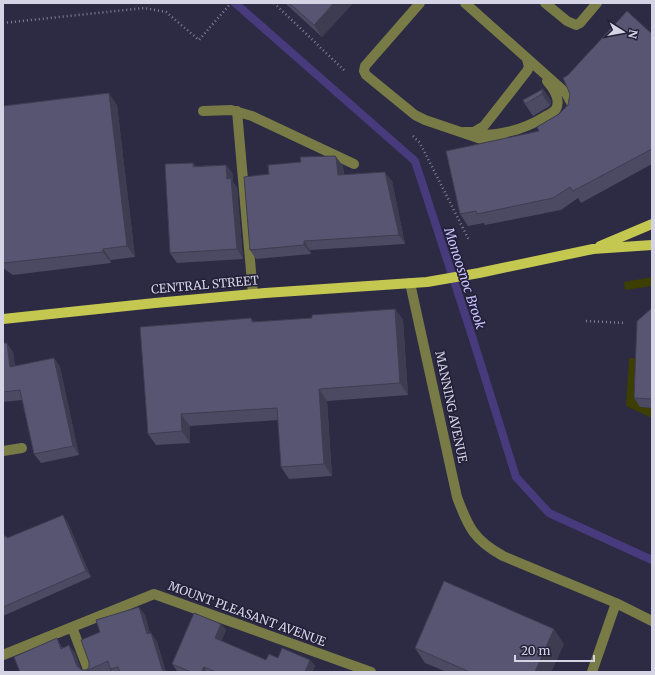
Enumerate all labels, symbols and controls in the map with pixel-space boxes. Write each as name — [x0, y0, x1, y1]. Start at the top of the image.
north arrow — [603, 12, 643, 52]
text: N — [625, 28, 641, 40]
water label: Monoosnoc Brook — [440, 224, 489, 331]
street label: CENTRAL STREET — [150, 272, 260, 297]
street label: MANNING AVENUE — [432, 350, 471, 465]
street label: MOUNT PLEASANT AVENUE — [166, 578, 328, 649]
scale bar — [515, 637, 594, 663]
text: 20 m — [521, 643, 550, 658]

